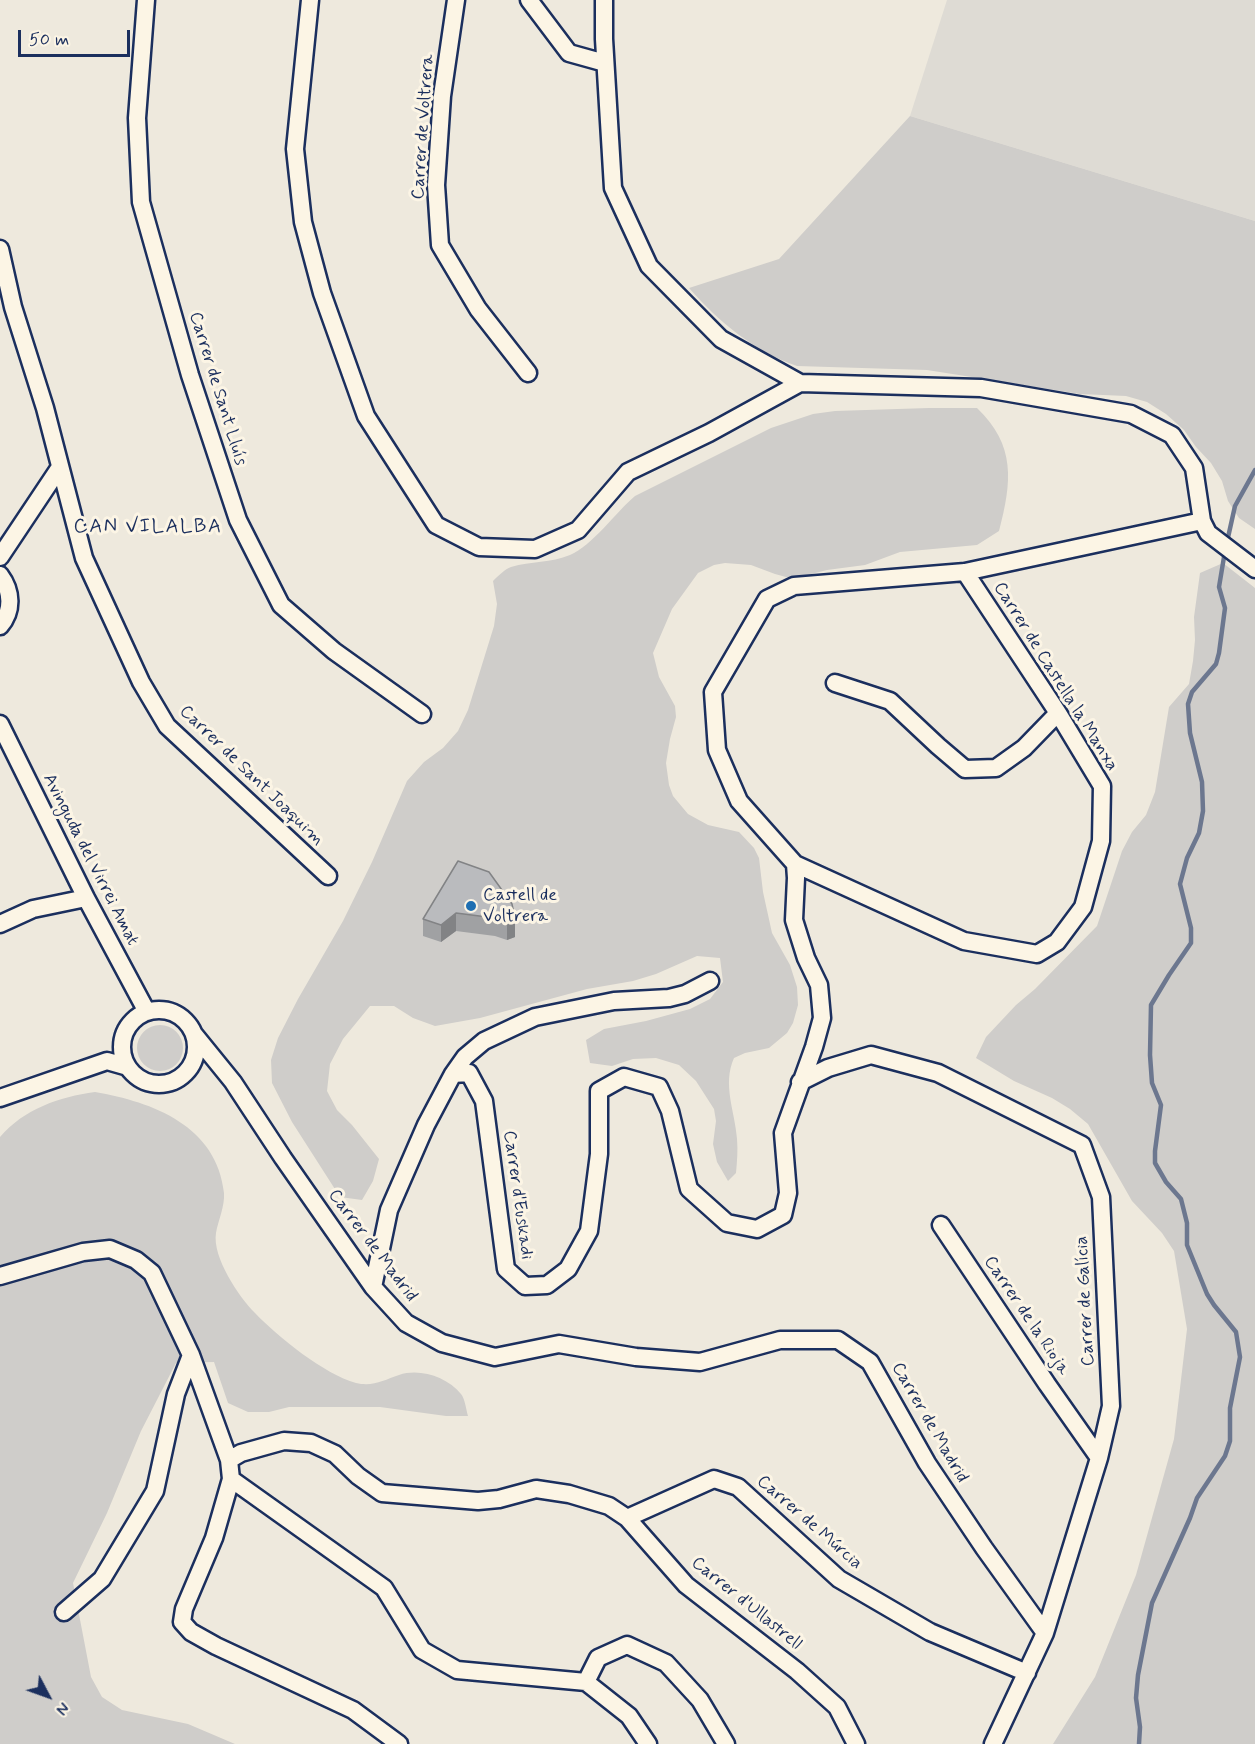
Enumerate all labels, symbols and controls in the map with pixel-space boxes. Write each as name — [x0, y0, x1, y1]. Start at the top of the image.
scale bar — [21, 18, 134, 56]
text: 50 m — [29, 28, 69, 52]
street label: Carrer de Voltrera — [408, 54, 440, 200]
street label: Carrer de Sant Lluís — [183, 310, 251, 468]
district label: CAN VILALBA — [75, 516, 221, 540]
street label: Carrer de Castella la Manxa — [988, 579, 1122, 775]
street label: Carrer de Sant Joaquim — [174, 701, 328, 851]
street label: Avinguda del Virrei Amat — [37, 770, 143, 950]
place label: Castell de Voltrera — [483, 885, 557, 928]
marker: Castell de Voltrera — [464, 899, 478, 913]
street label: Carrer d'Euskadi — [497, 1129, 537, 1261]
street label: Carrer de Madrid — [323, 1185, 421, 1307]
street label: Carrer de Galícia — [1072, 1235, 1100, 1367]
street label: Carrer de la Rioja — [978, 1252, 1074, 1380]
street label: Carrer de Madrid — [886, 1359, 972, 1487]
street label: Carrer de Múrcia — [752, 1471, 866, 1575]
street label: Carrer d'Ullastrell — [686, 1553, 806, 1655]
north arrow — [18, 1666, 78, 1726]
text: N — [51, 1697, 73, 1719]

